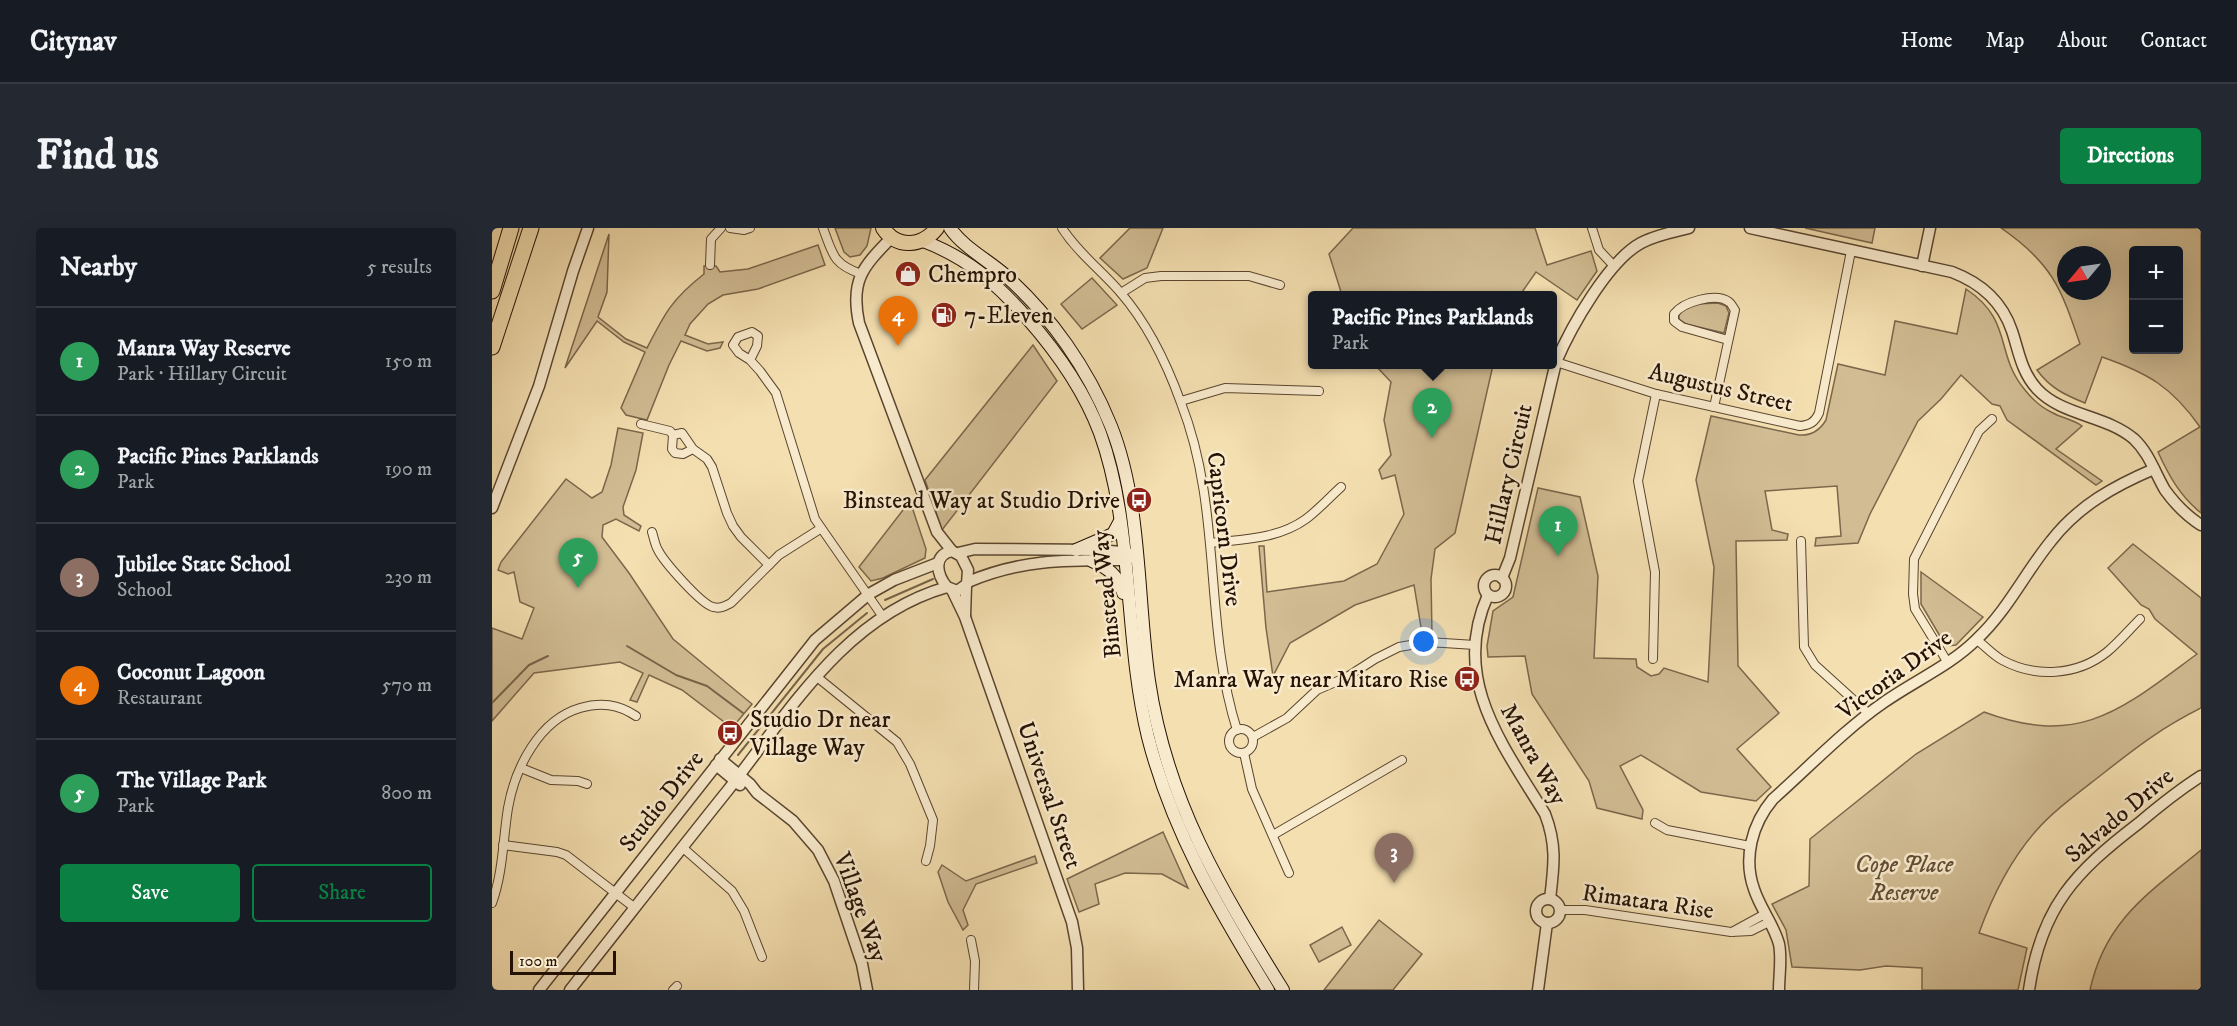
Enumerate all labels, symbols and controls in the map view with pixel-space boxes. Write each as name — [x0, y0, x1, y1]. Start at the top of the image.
text: Citynav — [30, 24, 117, 59]
text: Home — [1901, 28, 1953, 54]
text: Map — [1986, 28, 2024, 54]
text: About — [2057, 28, 2108, 54]
text: Contact — [2141, 28, 2207, 54]
button: Directions — [2060, 128, 2201, 184]
text: Find us — [36, 130, 159, 182]
north arrow — [2057, 246, 2111, 300]
map controls — [2129, 246, 2183, 354]
button: + — [2129, 246, 2183, 300]
text: Nearby — [60, 251, 137, 284]
text: 5 results — [367, 255, 432, 280]
shop icon: Chempro — [893, 259, 923, 289]
place label: Chempro — [928, 260, 1017, 290]
popup — [1308, 291, 1557, 369]
pin: 4 — [878, 296, 918, 346]
fuel station icon: 7-Eleven — [929, 300, 959, 330]
button: − — [2129, 300, 2183, 354]
place label: 7-Eleven — [964, 301, 1054, 331]
text: Pacific Pines Parklands — [1332, 304, 1533, 331]
text: Park — [1332, 331, 1369, 356]
text: Manra Way Reserve — [117, 335, 291, 362]
text: 1 — [76, 349, 83, 374]
text: 150 m — [385, 349, 432, 374]
street label: Augustus Street — [1646, 357, 1796, 419]
text: Park · Hillary Circuit — [117, 362, 287, 387]
pin: 2 — [1412, 388, 1452, 438]
street label: Hillary Circuit — [1478, 401, 1540, 547]
text: Pacific Pines Parklands — [117, 443, 319, 470]
street label: Capricorn Drive — [1200, 450, 1248, 608]
text: 2 — [75, 457, 84, 482]
text: 190 m — [385, 457, 432, 482]
text: Park — [117, 470, 154, 495]
bus stop icon: Binstead Way at Studio Drive — [1124, 485, 1154, 515]
place label: Binstead Way at Studio Drive — [843, 486, 1120, 516]
pin: 1 — [1538, 506, 1578, 556]
street label: Binstead Way — [1085, 528, 1129, 659]
pin: 5 — [558, 538, 598, 588]
text: Jubilee State School — [117, 551, 291, 578]
text: 3 — [76, 565, 83, 590]
text: 230 m — [385, 565, 432, 590]
text: School — [117, 578, 172, 603]
street label: Victoria Drive — [1830, 623, 1958, 727]
your location — [1409, 627, 1438, 656]
text: Coconut Lagoon — [117, 659, 265, 686]
bus stop icon: Manra Way near Mitaro Rise — [1452, 664, 1482, 694]
place label: Manra Way near Mitaro Rise — [1173, 665, 1448, 695]
text: 4 — [74, 673, 85, 698]
text: 570 m — [381, 673, 432, 698]
text: Restaurant — [117, 686, 202, 711]
street label: Manra Way — [1493, 699, 1573, 811]
place label: Studio Dr near Village Way — [749, 705, 890, 763]
bus stop icon: Studio Dr near Village Way — [715, 718, 745, 748]
street label: Universal Street — [1010, 718, 1088, 873]
street label: Studio Drive — [613, 745, 711, 858]
street label: Salvado Drive — [2059, 762, 2180, 870]
text: The Village Park — [117, 767, 267, 794]
text: 5 — [75, 781, 84, 806]
text: 800 m — [381, 781, 432, 806]
text: Park — [117, 794, 154, 819]
pin: 3 — [1374, 834, 1414, 883]
street label: Village Way — [826, 847, 894, 967]
park label: Cope Place Reserve — [1855, 850, 1954, 908]
button: Save — [60, 864, 240, 922]
button: Share — [252, 864, 432, 922]
street label: Rimatara Rise — [1580, 878, 1716, 926]
scale bar — [510, 948, 616, 976]
text: 100 m — [519, 951, 558, 971]

